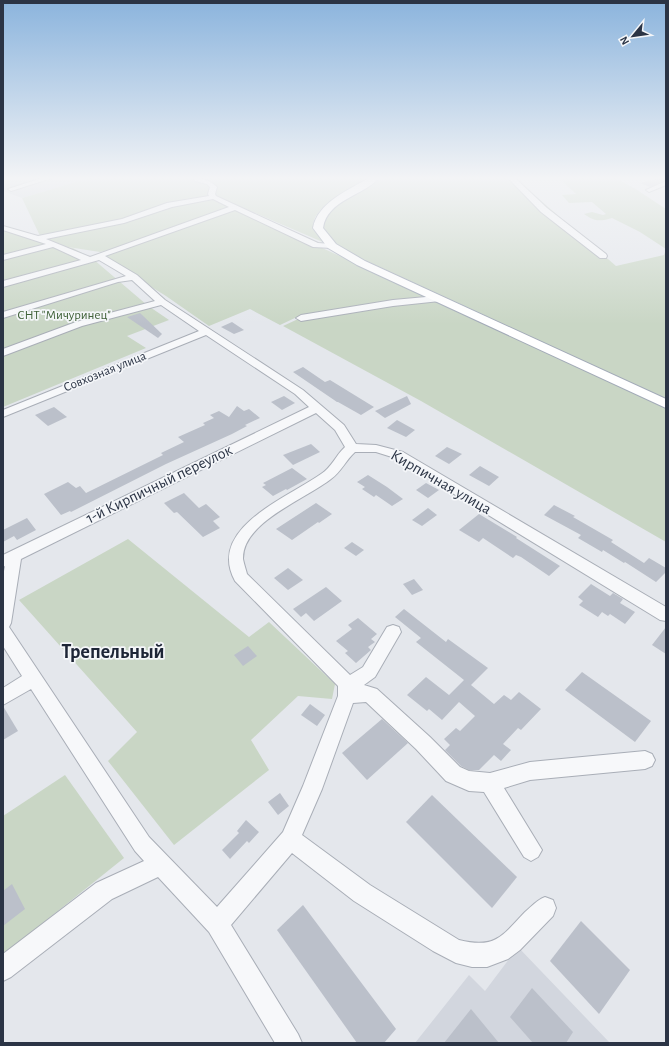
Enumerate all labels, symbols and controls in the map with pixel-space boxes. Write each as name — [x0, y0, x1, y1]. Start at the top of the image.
north arrow — [613, 16, 653, 56]
text: N — [618, 35, 631, 47]
park label: СНТ "Мичуринец" — [17, 309, 111, 322]
street label: Совхозная улица — [62, 349, 148, 395]
street label: 1-й Кирпичный переулок — [83, 441, 236, 527]
street label: Кирпичная улица — [387, 447, 494, 518]
district label: Трепельный — [61, 642, 165, 662]

